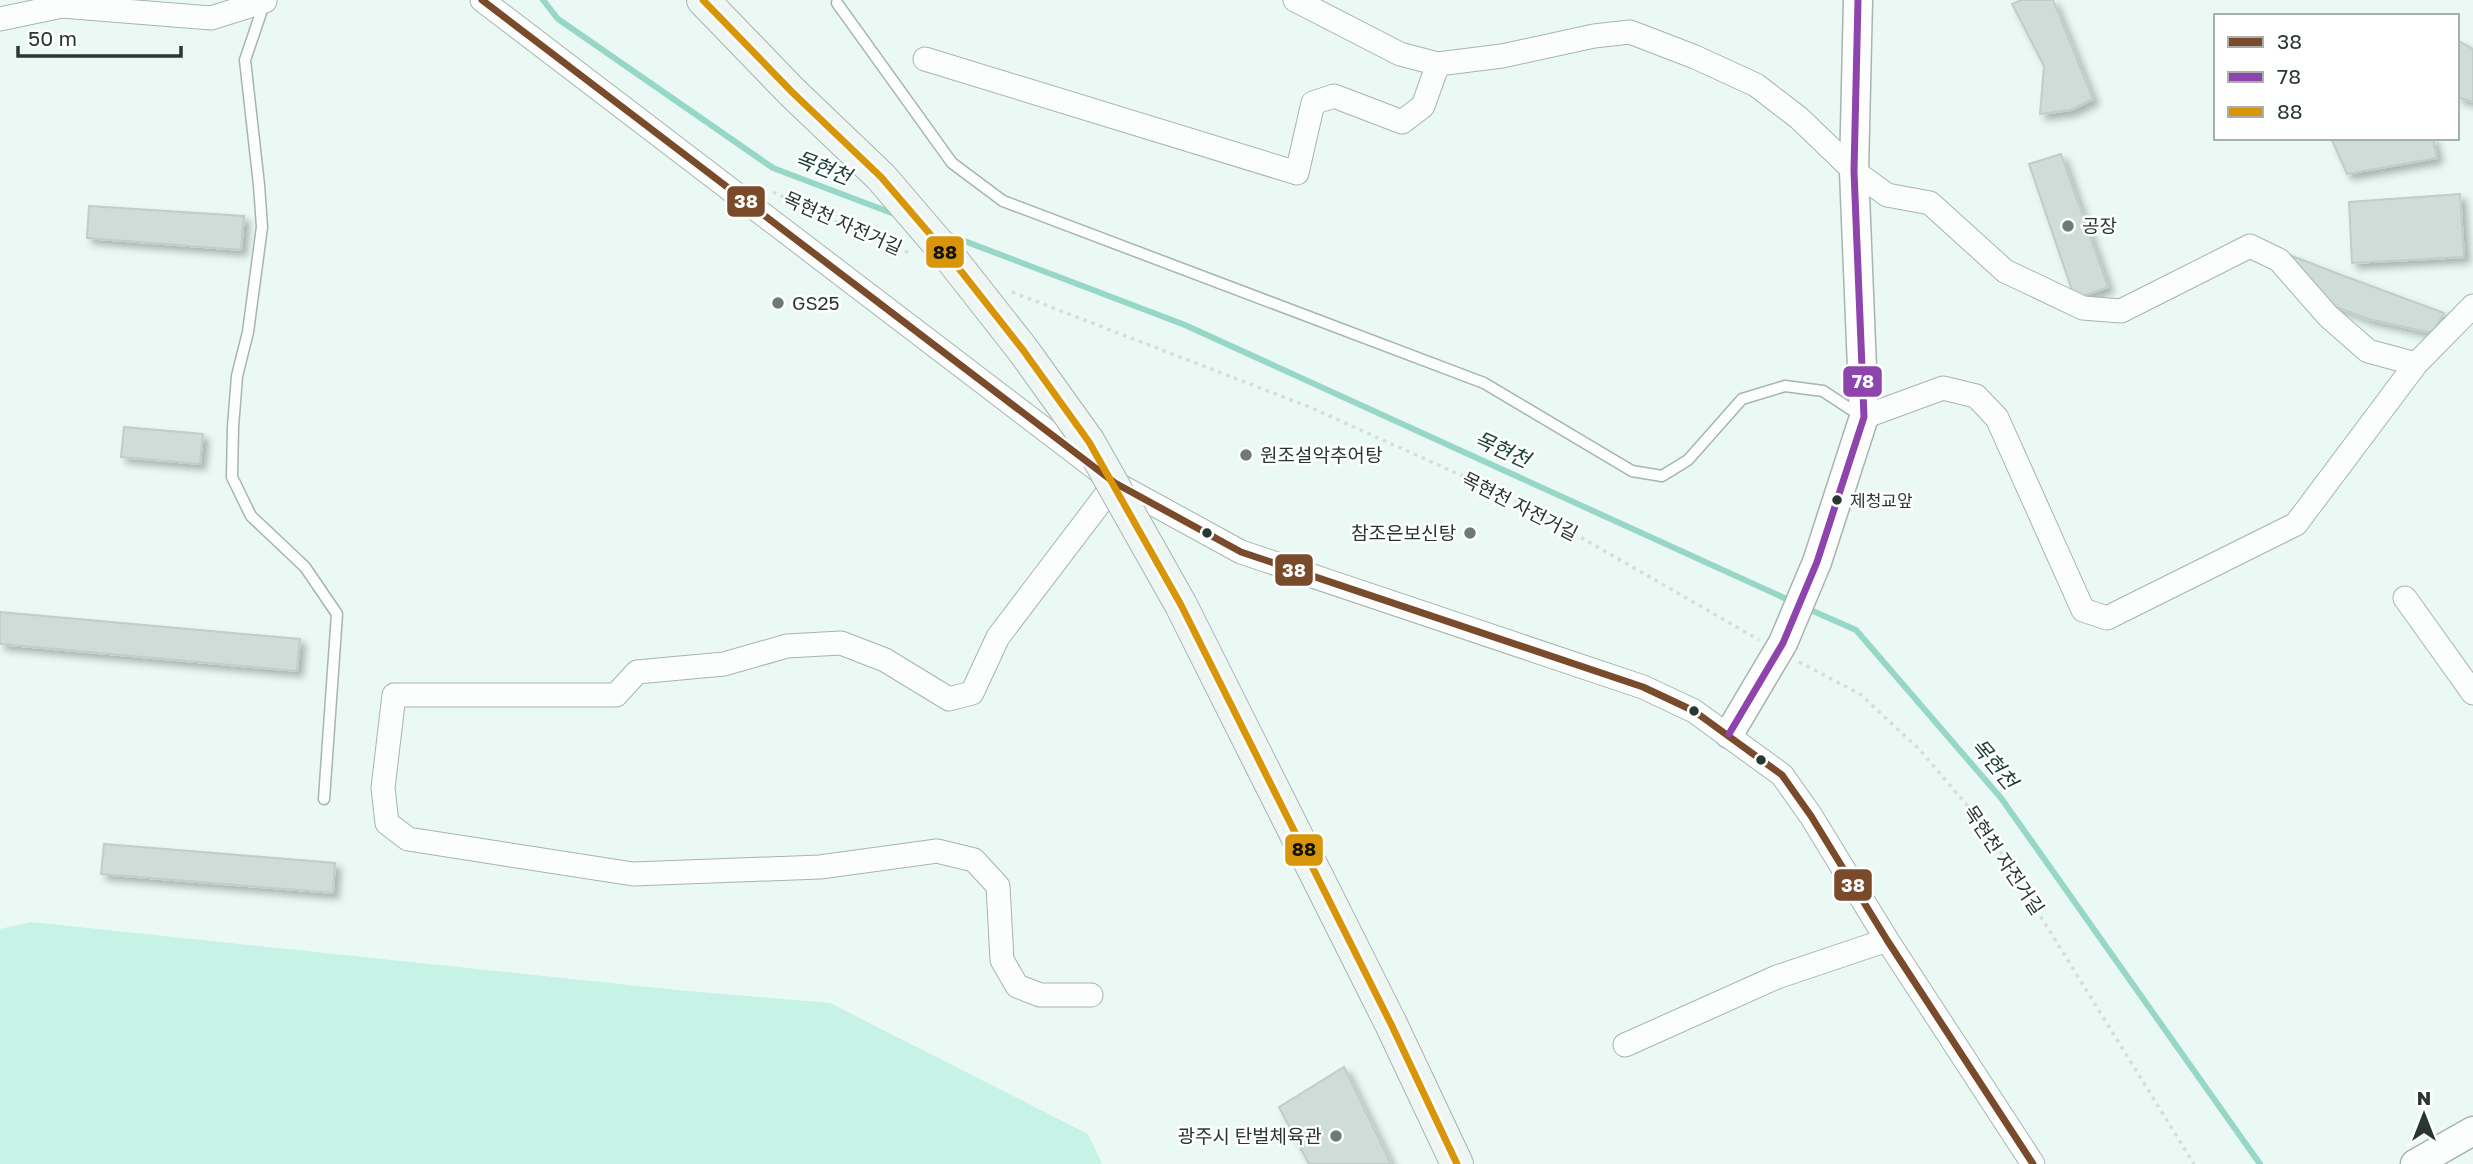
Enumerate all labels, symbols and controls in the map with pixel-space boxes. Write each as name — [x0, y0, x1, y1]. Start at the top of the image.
scale bar — [18, 14, 180, 58]
legend — [2214, 14, 2459, 140]
text: 50 m — [28, 25, 77, 51]
text: 38 — [2277, 28, 2302, 54]
text: 78 — [2277, 63, 2301, 89]
text: 88 — [2277, 98, 2303, 124]
water label: 목현천 — [792, 145, 858, 191]
line badge: 38 — [726, 185, 766, 218]
street label: 목현천 자전거길 — [780, 186, 906, 259]
text: 38 — [734, 189, 758, 212]
place label: 공장 — [2082, 214, 2117, 237]
marker: 공장 — [2060, 218, 2076, 234]
line badge: 88 — [925, 235, 965, 269]
text: 88 — [933, 240, 957, 263]
place label: GS25 — [792, 291, 840, 314]
marker: GS25 — [770, 295, 786, 311]
line badge: 78 — [1842, 365, 1883, 398]
text: 78 — [1852, 369, 1874, 392]
water label: 목현천 — [1471, 425, 1537, 474]
place label: 원조설악추어탕 — [1260, 443, 1383, 466]
marker: 원조설악추어탕 — [1238, 447, 1254, 463]
street label: 목현천 자전거길 — [1458, 466, 1582, 545]
place label: 제청교앞 — [1850, 490, 1913, 511]
marker: 제청교앞 — [1830, 493, 1844, 507]
place label: 참조은보신탕 — [1351, 521, 1457, 544]
marker: 참조은보신탕 — [1462, 525, 1478, 541]
unlabelled marker — [1200, 526, 1214, 540]
line badge: 38 — [1274, 553, 1314, 587]
text: 38 — [1282, 558, 1306, 581]
unlabelled marker — [1687, 704, 1701, 718]
water label: 목현천 — [1966, 733, 2025, 796]
unlabelled marker — [1754, 753, 1768, 767]
street label: 목현천 자전거길 — [1959, 801, 2049, 919]
line badge: 88 — [1284, 833, 1324, 867]
text: 88 — [1292, 837, 1316, 860]
line badge: 38 — [1833, 868, 1873, 902]
text: 38 — [1841, 873, 1865, 896]
north arrow — [2389, 1080, 2459, 1150]
text: N — [2417, 1086, 2431, 1109]
place label: 광주시 탄벌체육관 — [1177, 1124, 1322, 1147]
marker: 광주시 탄벌체육관 — [1328, 1128, 1344, 1144]

